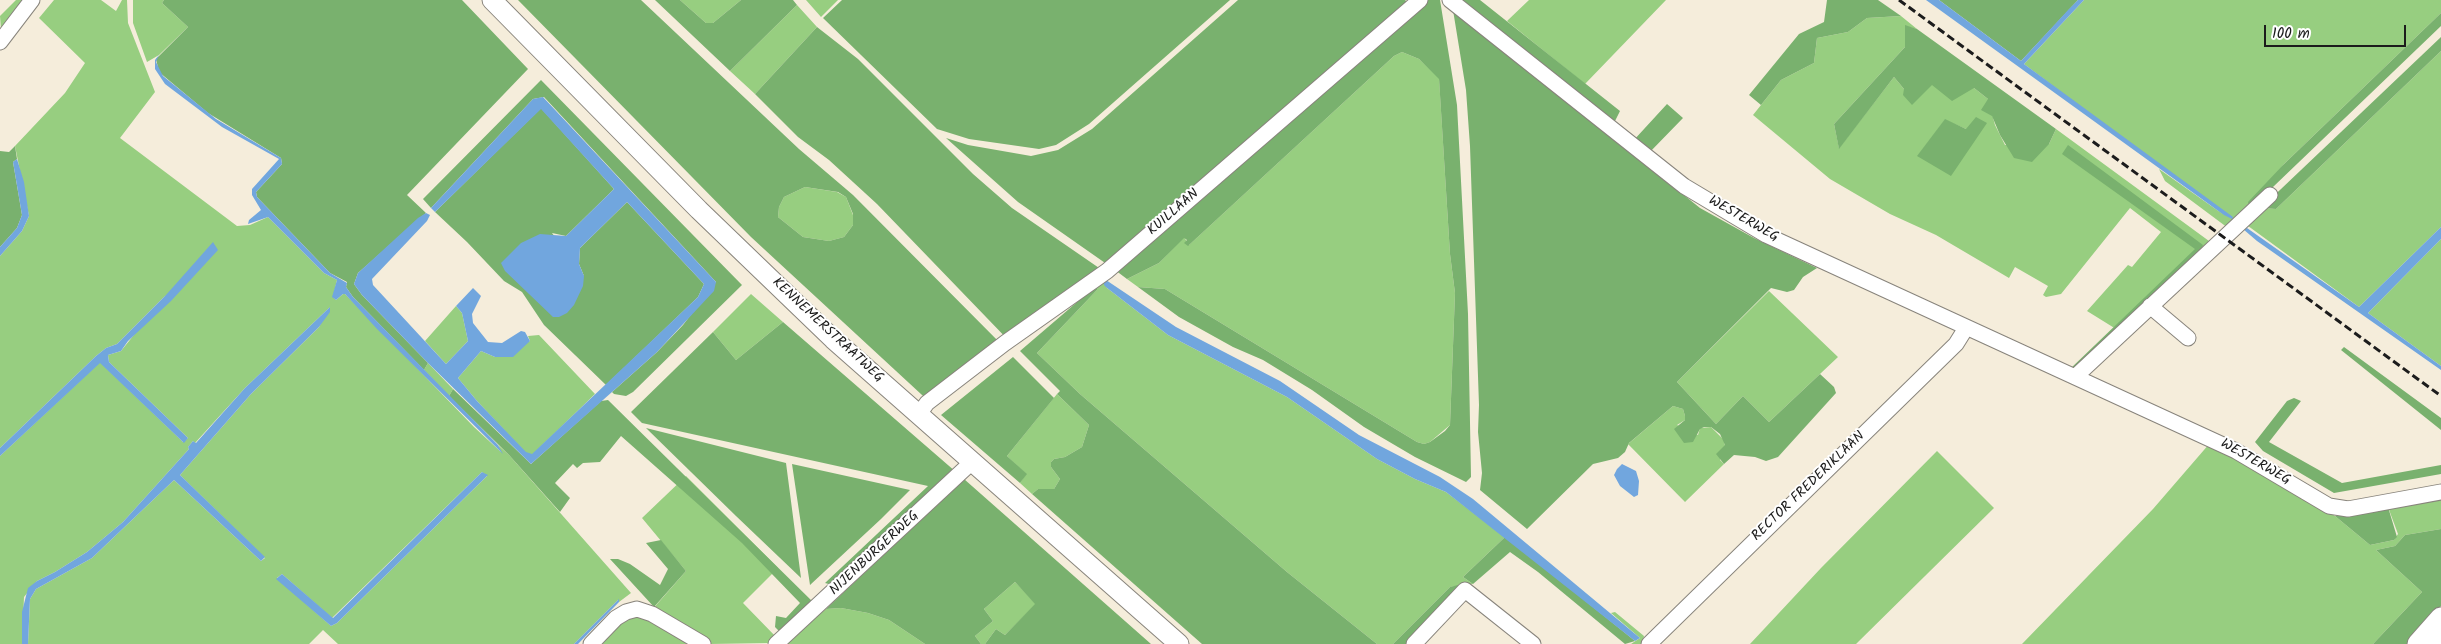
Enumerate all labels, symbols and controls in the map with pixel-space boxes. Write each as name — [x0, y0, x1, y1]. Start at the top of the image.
scale bar — [2266, 15, 2408, 47]
text: 100 m — [2272, 22, 2310, 46]
street label: KUILLAAN — [1145, 186, 1203, 240]
street label: WESTERWEG — [1705, 193, 1781, 247]
street label: KENNEMERSTRAATWEG — [768, 275, 886, 387]
street label: RECTOR FREDERIKLAAN — [1749, 429, 1869, 545]
street label: WESTERWEG — [2217, 436, 2293, 490]
street label: NIJENBURGERWEG — [827, 508, 923, 600]

